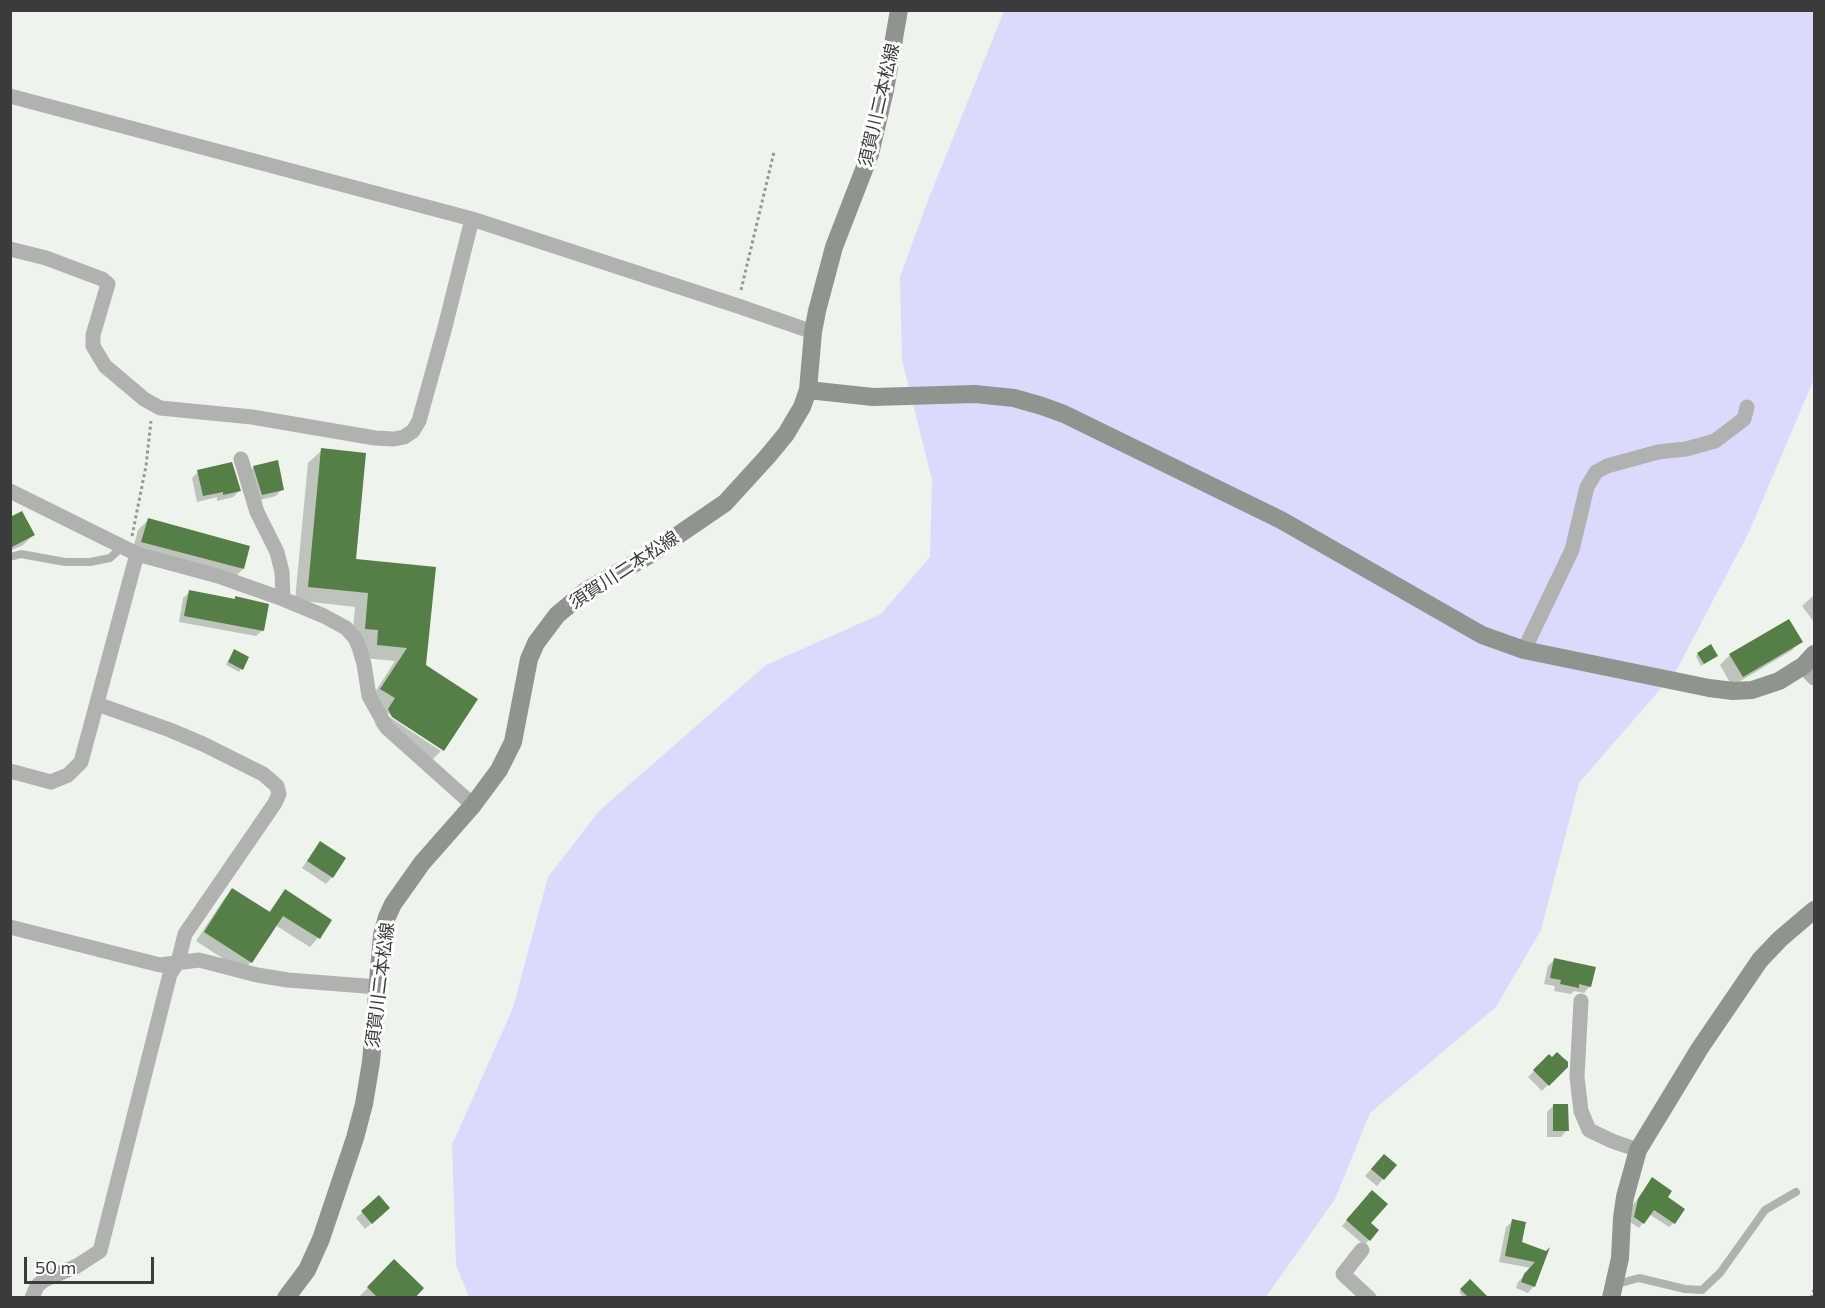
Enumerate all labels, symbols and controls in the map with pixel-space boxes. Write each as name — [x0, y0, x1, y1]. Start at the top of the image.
street label: 須賀川二本松線 — [854, 41, 904, 169]
street label: 須賀川二本松線 — [565, 527, 683, 613]
street label: 須賀川二本松線 — [362, 921, 398, 1049]
scale bar — [27, 1245, 158, 1283]
text: 50 m — [35, 1256, 76, 1278]

